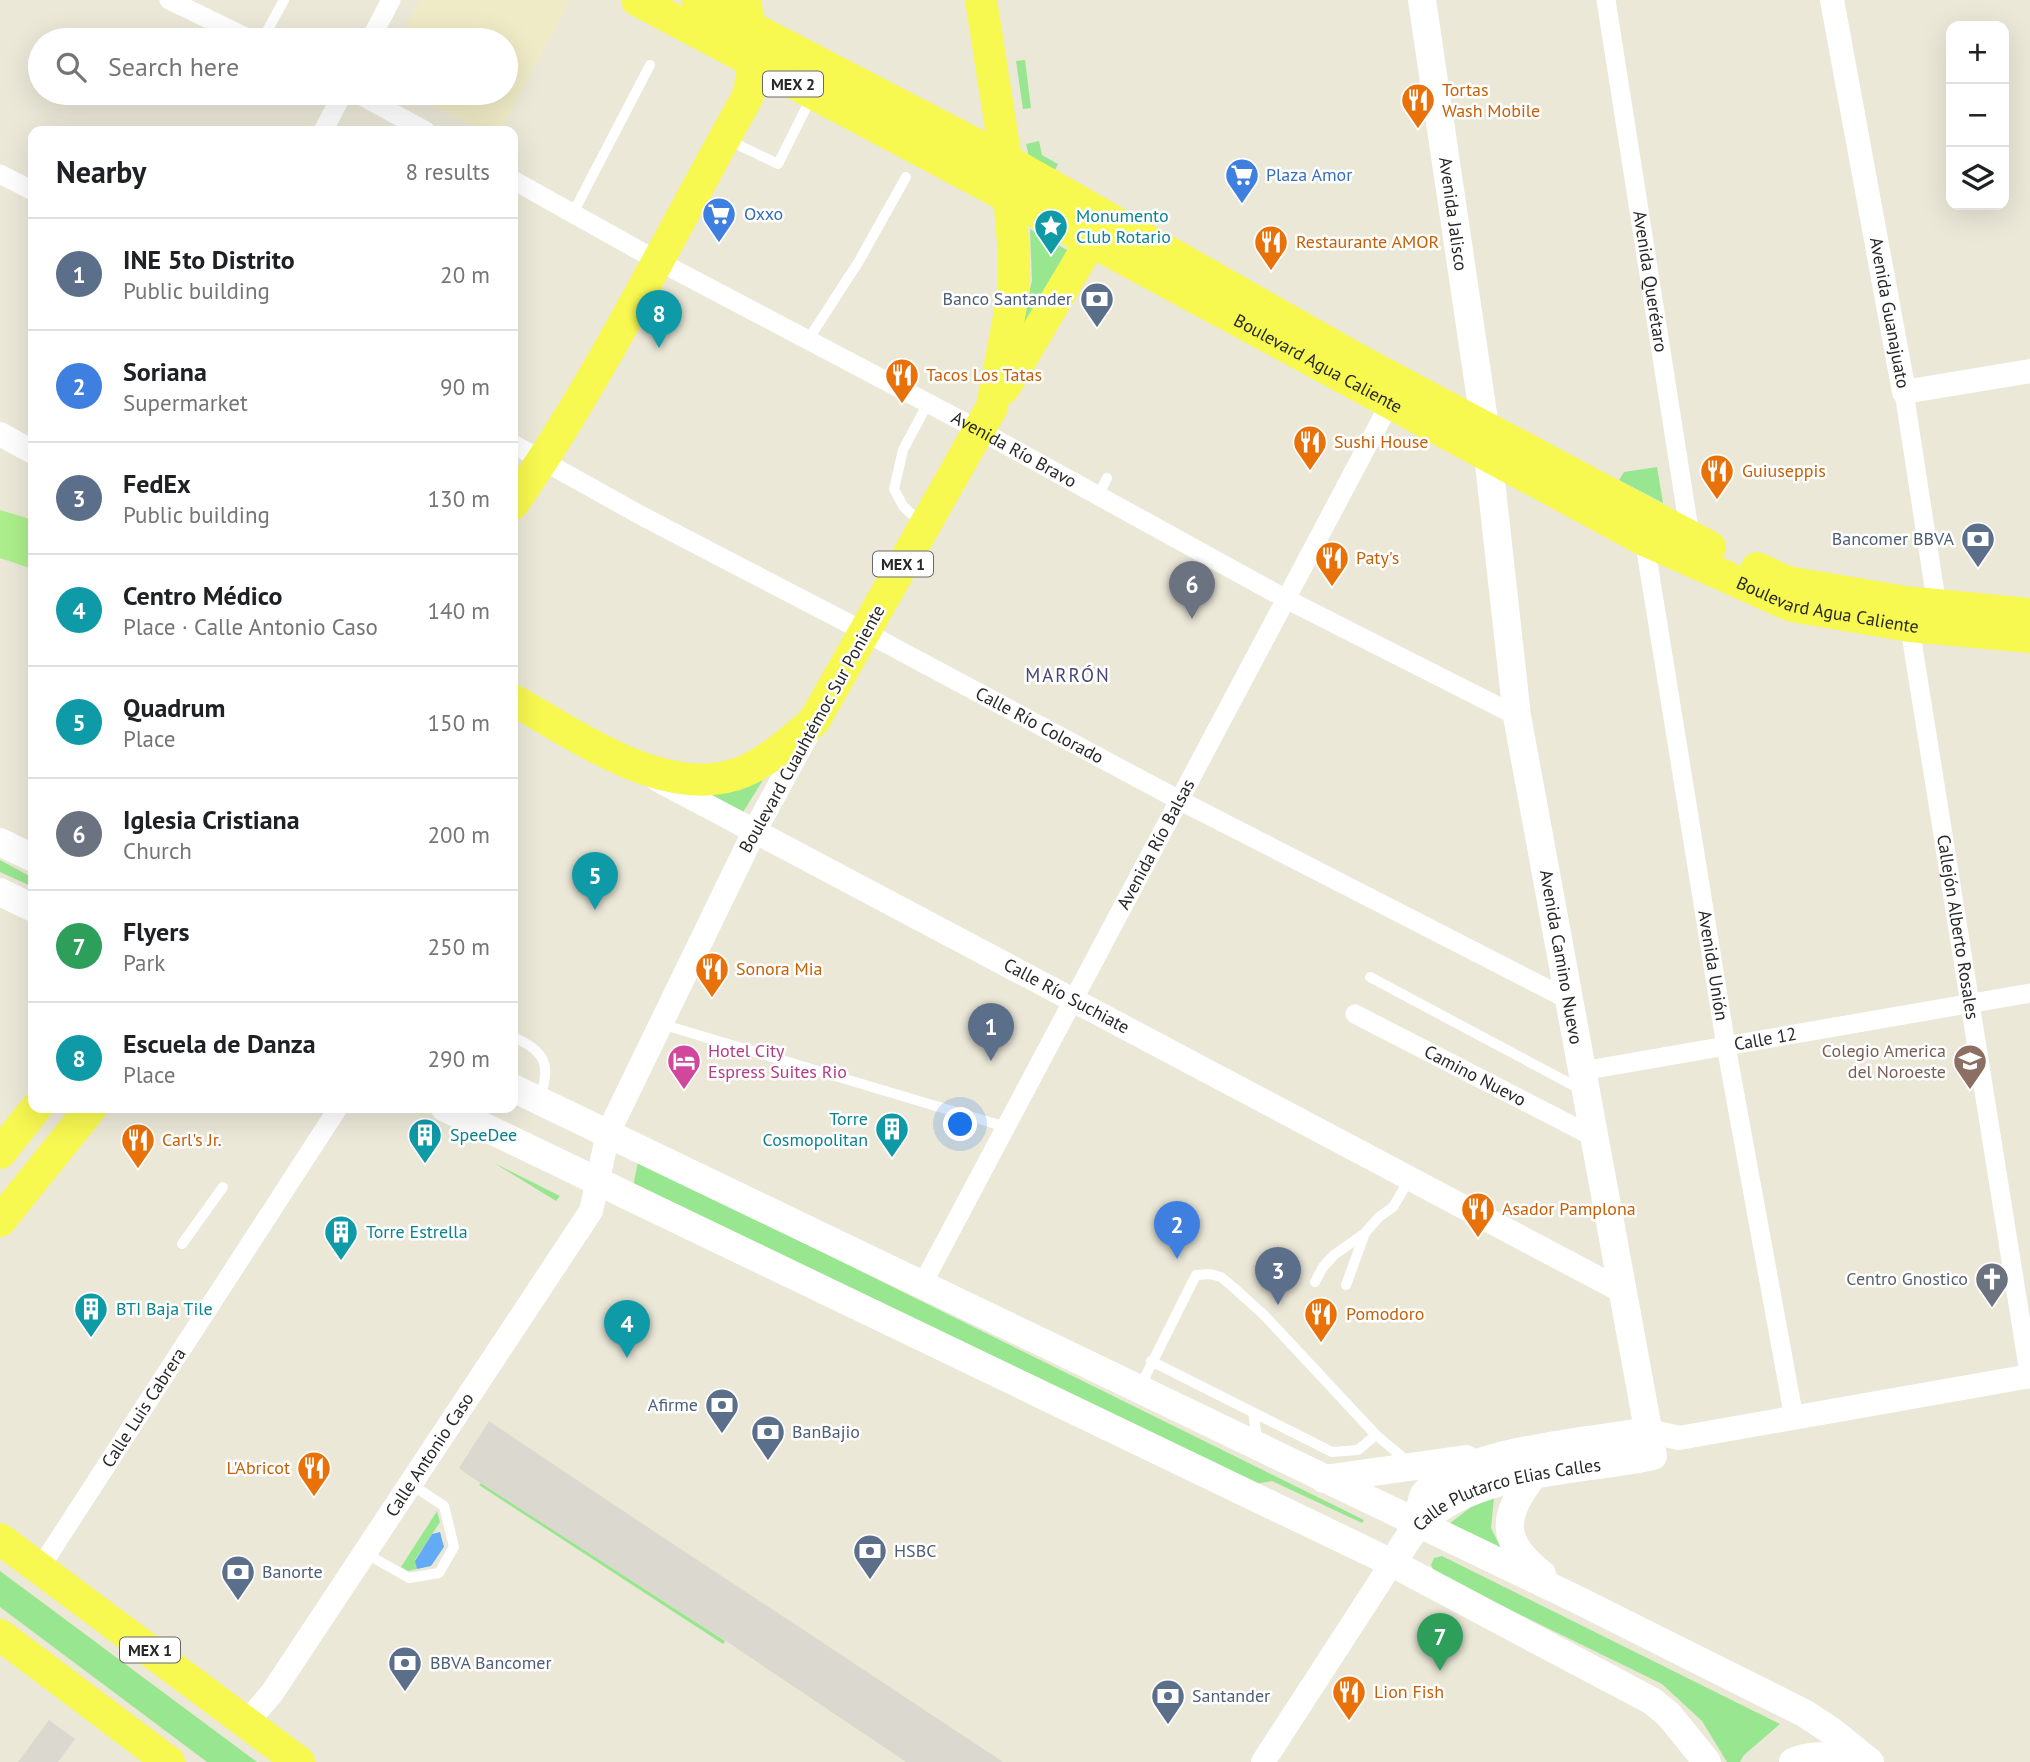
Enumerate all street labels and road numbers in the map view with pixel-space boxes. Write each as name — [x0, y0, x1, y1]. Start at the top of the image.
road number: MEX 2 — [763, 72, 823, 96]
street label: Avenida Jalisco — [1434, 155, 1473, 272]
street label: Avenida Querétaro — [1628, 209, 1673, 354]
street label: Avenida Guanajuato — [1865, 235, 1915, 390]
street label: Boulevard Agua Caliente — [1230, 308, 1406, 418]
street label: Avenida Río Bravo — [948, 406, 1081, 493]
road number: MEX 1 — [873, 552, 933, 576]
street label: Boulevard Agua Caliente — [1733, 571, 1920, 638]
street label: Boulevard Cuauhtémoc Sur Poniente — [734, 601, 889, 857]
street label: Calle Río Colorado — [972, 681, 1108, 769]
street label: Avenida Río Balsas — [1111, 775, 1199, 913]
street label: Callejón Alberto Rosales — [1932, 833, 1984, 1021]
street label: Avenida Camino Nuevo — [1535, 868, 1588, 1046]
street label: Avenida Unión — [1693, 908, 1734, 1022]
street label: Calle Río Suchiate — [1000, 953, 1134, 1039]
street label: Calle 12 — [1732, 1022, 1798, 1055]
street label: Camino Nuevo — [1420, 1040, 1530, 1111]
street label: Calle Luis Cabrera — [96, 1343, 191, 1472]
street label: Calle Antonio Caso — [380, 1388, 479, 1521]
street label: Calle Plutarco Elias Calles — [1408, 1453, 1602, 1536]
road number: MEX 1 — [120, 1638, 180, 1662]

